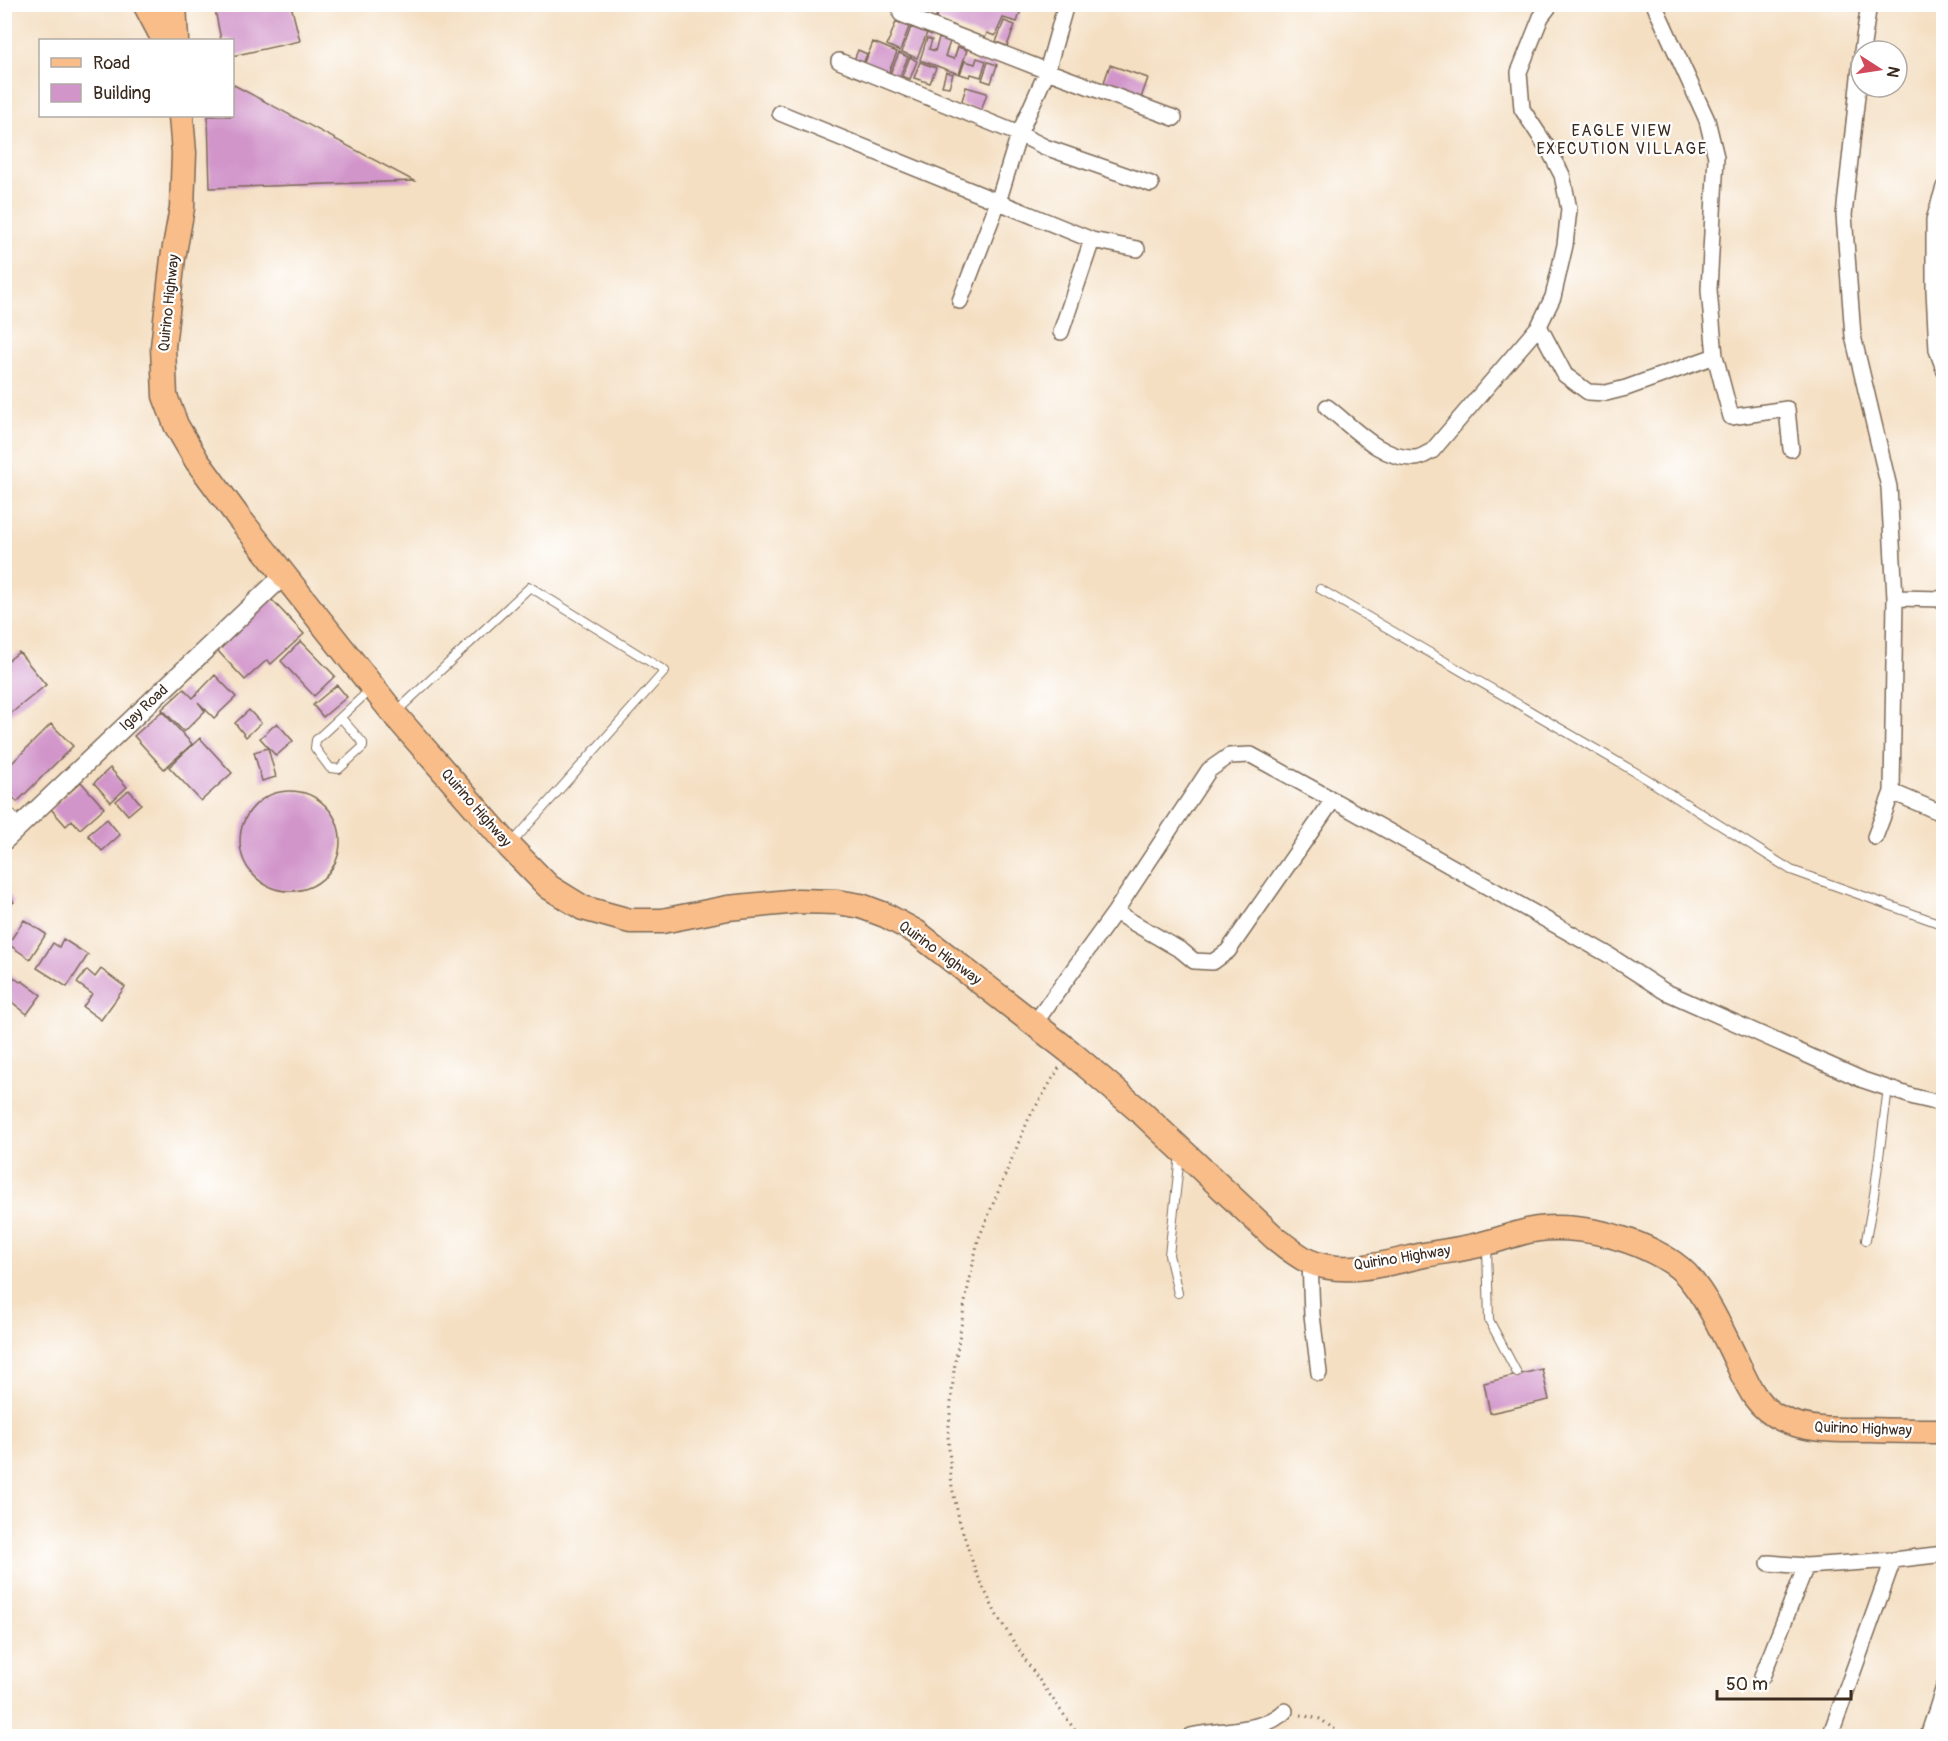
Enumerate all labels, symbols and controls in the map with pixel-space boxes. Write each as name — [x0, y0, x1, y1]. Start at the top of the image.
legend — [39, 39, 234, 117]
north arrow — [1849, 39, 1909, 99]
text: Road — [93, 52, 130, 75]
text: N — [1882, 65, 1904, 79]
text: Building — [93, 82, 151, 105]
district label: EAGLE VIEW EXECUTION VILLAGE — [1537, 121, 1707, 159]
street label: Quirino Highway — [154, 253, 184, 353]
street label: Igay Road — [116, 681, 172, 735]
street label: Quirino Highway — [437, 765, 516, 852]
street label: Quirino Highway — [895, 917, 986, 990]
street label: Quirino Highway — [1352, 1241, 1452, 1275]
street label: Quirino Highway — [1814, 1418, 1913, 1440]
scale bar — [1717, 1663, 1850, 1701]
text: 50 m — [1726, 1673, 1768, 1696]

